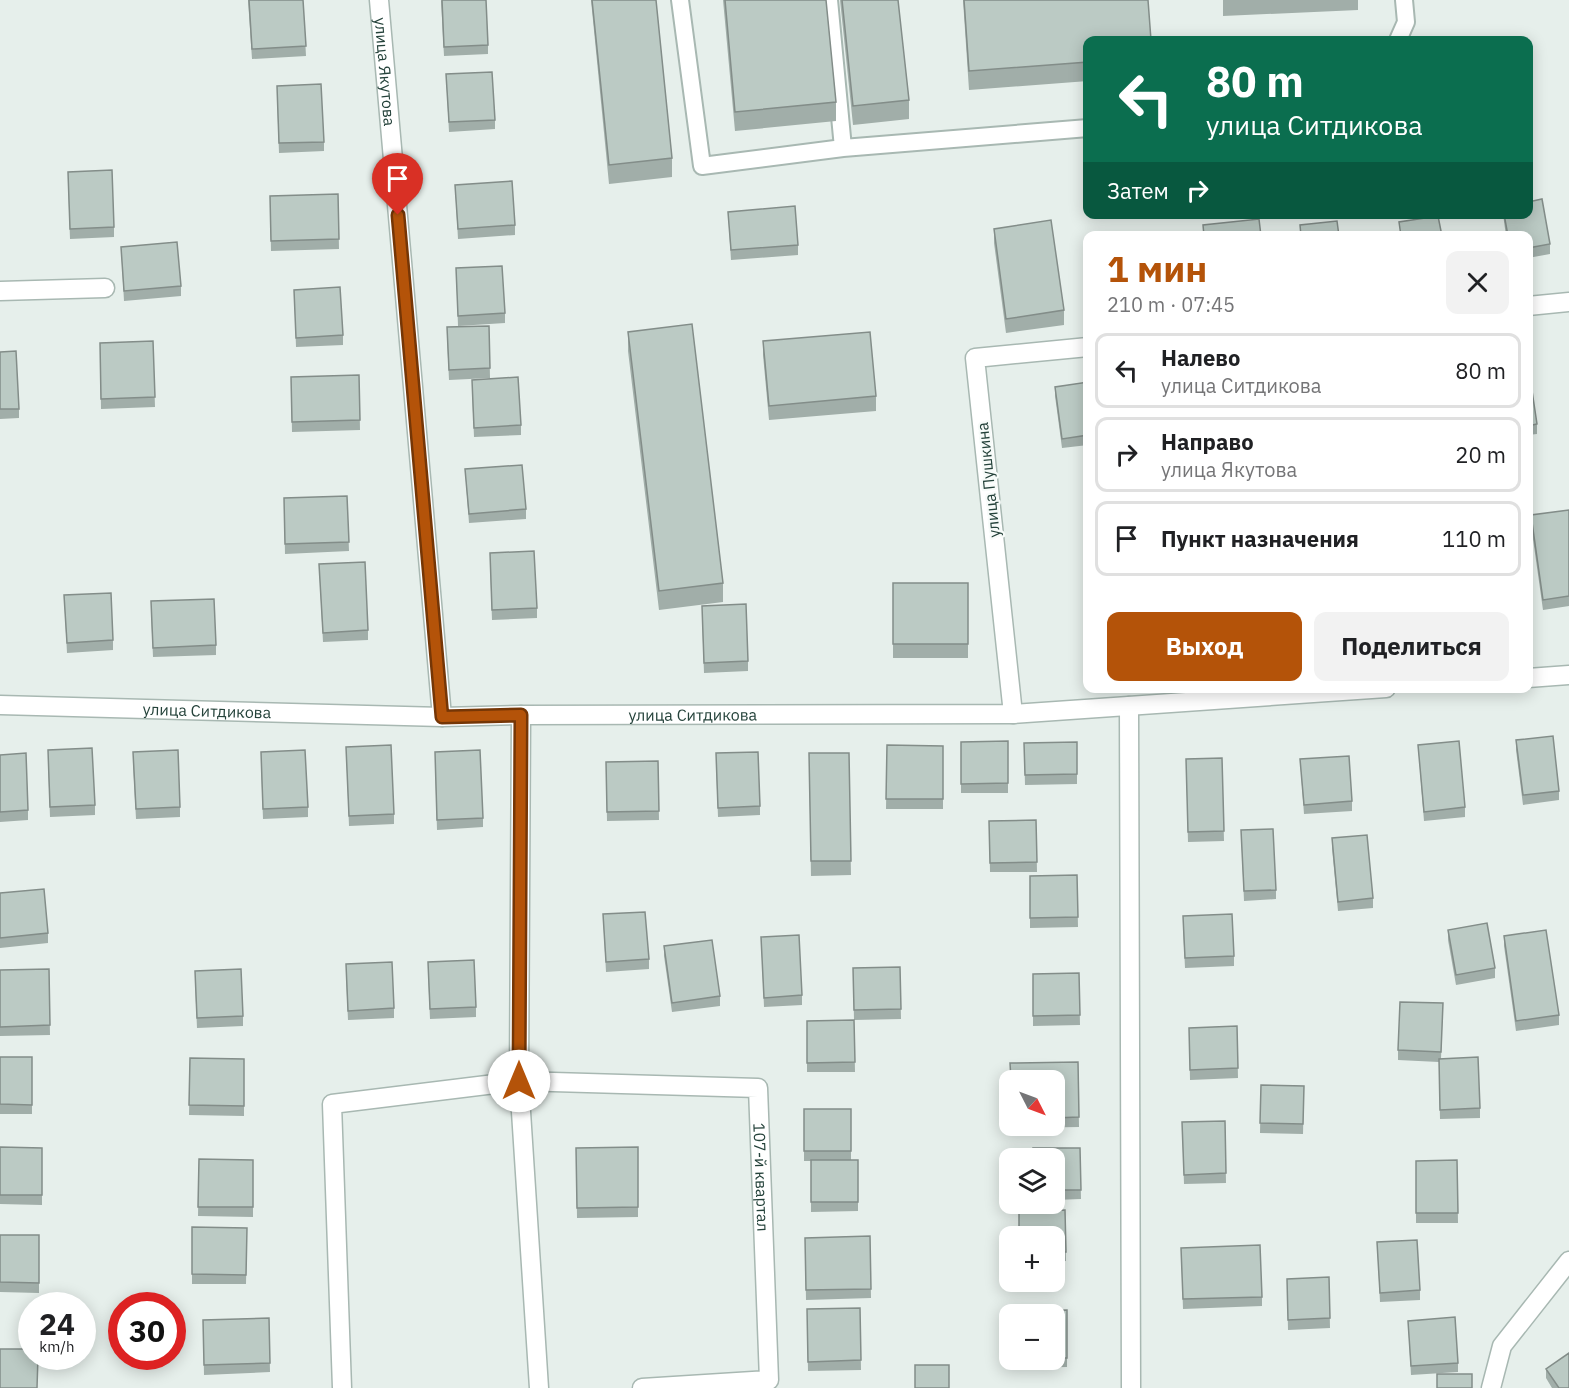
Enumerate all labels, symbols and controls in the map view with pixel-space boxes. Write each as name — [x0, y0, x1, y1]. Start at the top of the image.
street label: улица Якутова — [371, 17, 400, 127]
text: 80 m — [1206, 54, 1304, 109]
icon: left — [1107, 60, 1185, 138]
text: улица Ситдикова — [1206, 107, 1423, 142]
pin — [372, 153, 423, 215]
icon: arrive — [381, 162, 414, 195]
icon: right — [1181, 174, 1214, 207]
text: Затем — [1107, 176, 1169, 205]
text: 1 мин — [1107, 245, 1207, 292]
button: close — [1446, 251, 1509, 314]
text: 210 m · 07:45 — [1107, 291, 1235, 318]
text: Налево — [1161, 343, 1240, 372]
icon: left — [1110, 354, 1143, 387]
text: 80 m — [1455, 356, 1506, 385]
text: улица Ситдикова — [1161, 372, 1322, 399]
street label: улица Пушкина — [972, 421, 1004, 539]
text: Направо — [1161, 427, 1254, 456]
icon: right — [1110, 438, 1143, 471]
text: 20 m — [1455, 440, 1506, 469]
text: улица Якутова — [1161, 456, 1297, 483]
icon: arrive — [1110, 522, 1143, 555]
text: Пункт назначения — [1161, 524, 1359, 553]
text: 110 m — [1442, 524, 1506, 553]
button: Выход — [1107, 612, 1302, 681]
button: Поделиться — [1314, 612, 1509, 681]
street label: улица Ситдикова — [142, 699, 272, 722]
street label: улица Ситдикова — [629, 705, 758, 725]
position arrow — [487, 1049, 551, 1113]
north arrow — [999, 1070, 1065, 1136]
map controls — [999, 1070, 1065, 1370]
street label: 107-й квартал — [749, 1122, 773, 1232]
button: layers — [999, 1148, 1065, 1214]
button: + — [999, 1226, 1065, 1292]
speed limit sign: 30 — [108, 1292, 186, 1370]
text: 24 — [39, 1304, 75, 1343]
button: − — [999, 1304, 1065, 1370]
text: km/h — [39, 1337, 75, 1356]

